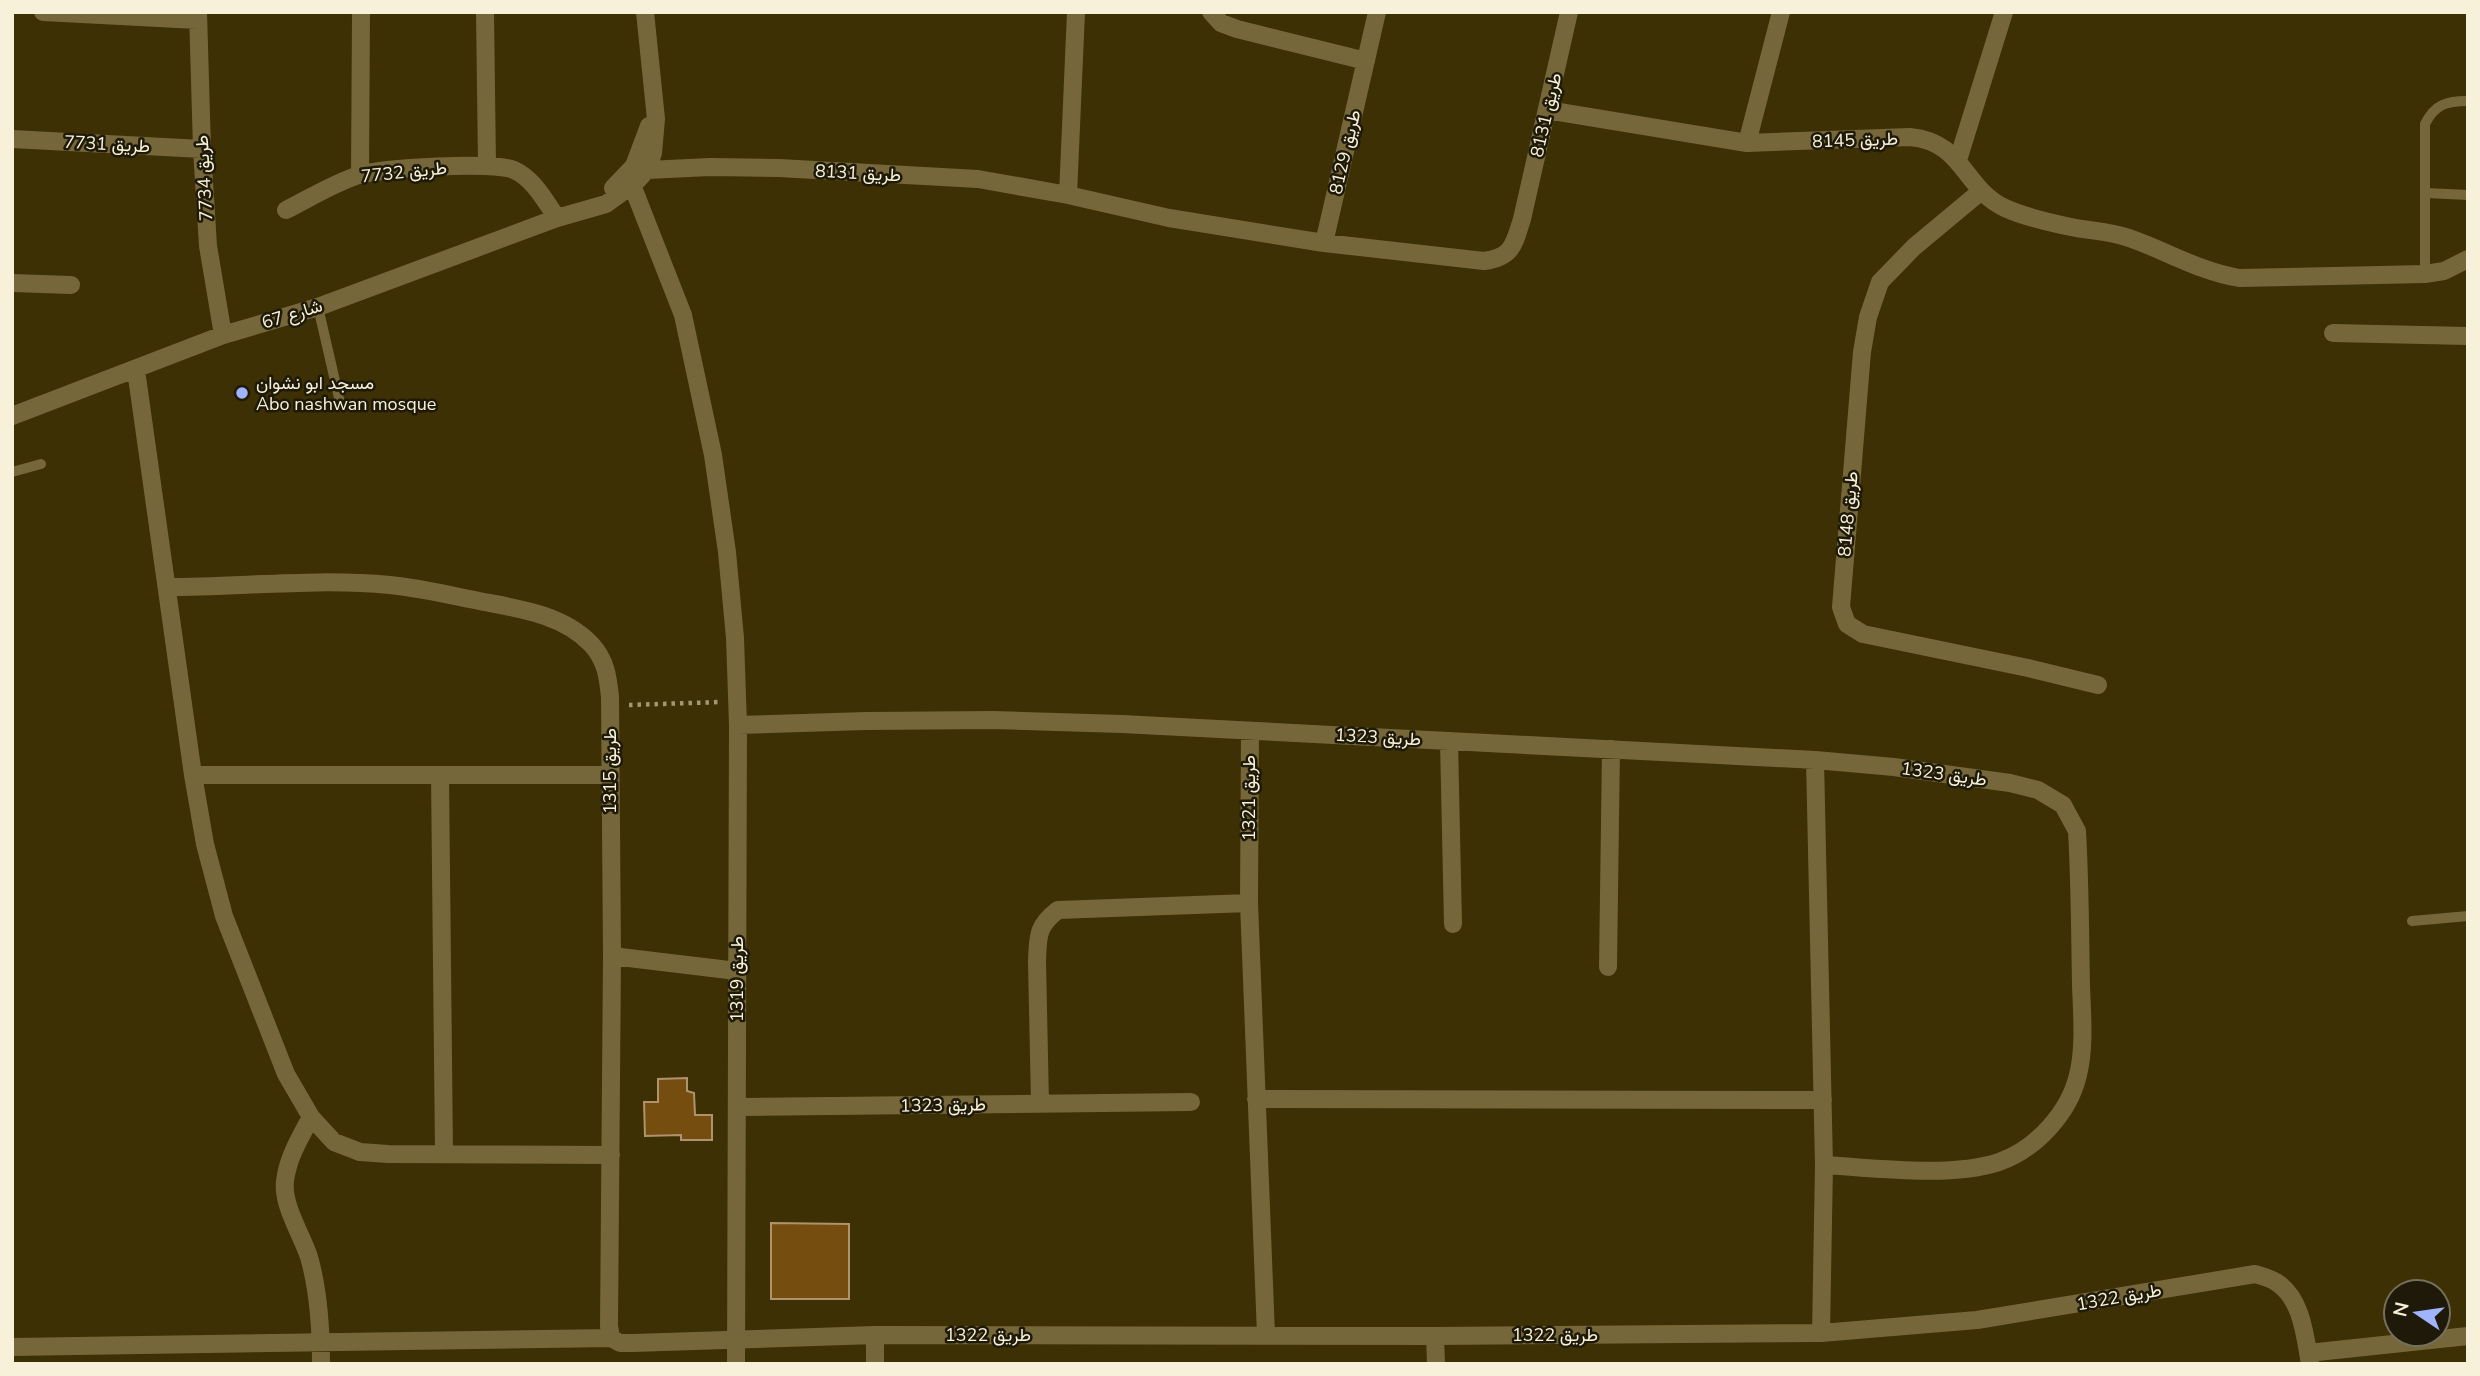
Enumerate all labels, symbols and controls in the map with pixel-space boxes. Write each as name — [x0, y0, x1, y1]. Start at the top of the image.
street label: طريق 8131 — [1525, 70, 1567, 160]
street label: طريق 8129 — [1324, 107, 1366, 197]
street label: طريق 8145 — [1812, 127, 1898, 153]
street label: طريق 7731 — [63, 130, 151, 158]
street label: طريق 7734 — [190, 134, 218, 222]
street label: طريق 7732 — [360, 156, 448, 188]
street label: طريق 8131 — [814, 159, 902, 187]
street label: شارع 67 — [259, 293, 325, 335]
place label: مسجد ابو نشوان Abo nashwan mosque — [256, 371, 436, 416]
marker: مسجد ابو نشوان Abo nashwan mosque — [234, 385, 250, 401]
street label: طريق 8148 — [1832, 470, 1864, 558]
street label: طريق 1323 — [1334, 723, 1422, 751]
street label: طريق 1315 — [598, 728, 622, 814]
street label: طريق 1321 — [1237, 755, 1261, 841]
street label: طريق 1323 — [1900, 756, 1988, 792]
street label: طريق 1319 — [725, 936, 749, 1022]
street label: طريق 1323 — [900, 1092, 986, 1118]
street label: طريق 1322 — [2075, 1278, 2163, 1316]
north arrow — [2382, 1278, 2452, 1348]
text: N — [2387, 1300, 2416, 1319]
street label: طريق 1322 — [945, 1323, 1031, 1347]
street label: طريق 1322 — [1512, 1323, 1598, 1347]

